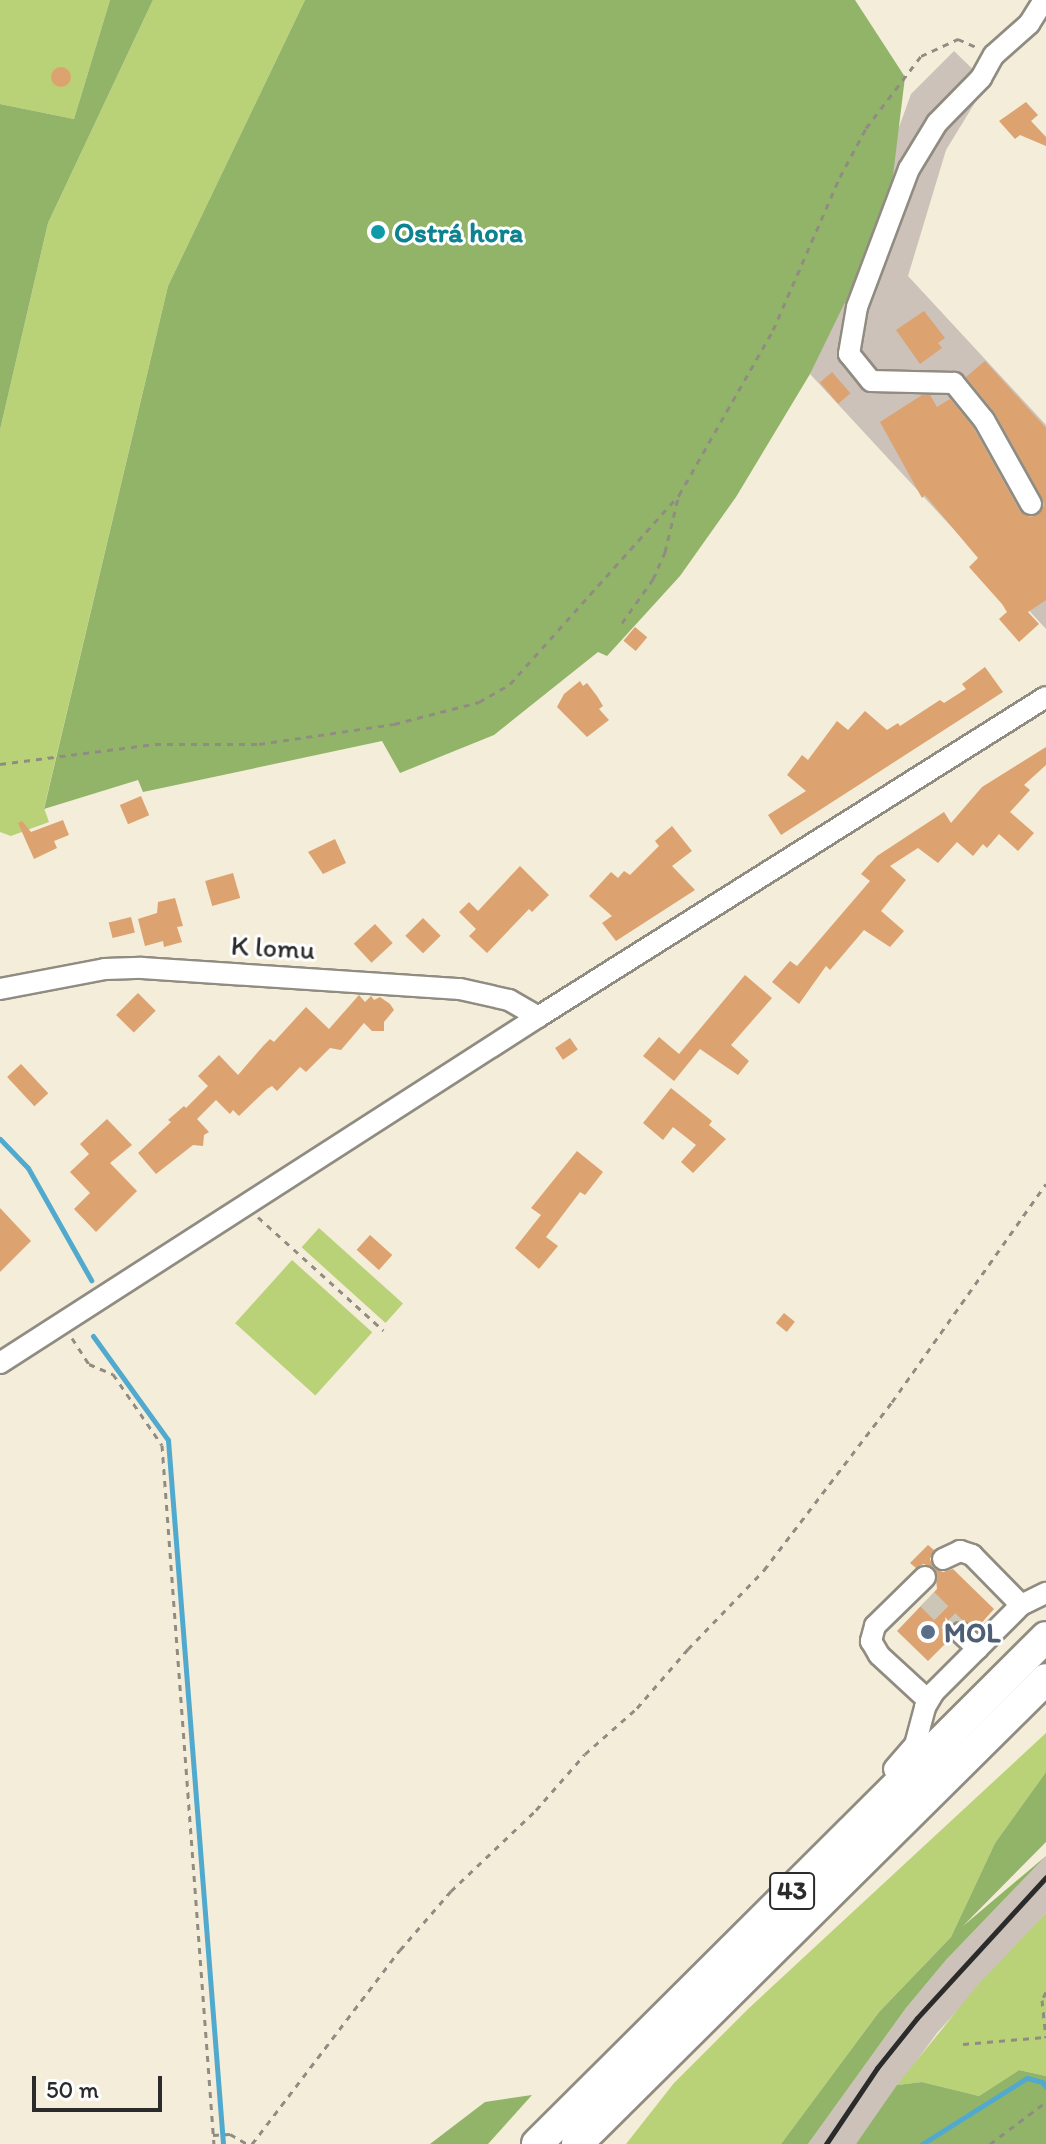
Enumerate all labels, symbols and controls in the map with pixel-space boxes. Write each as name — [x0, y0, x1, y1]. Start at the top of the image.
place label: Ostrá hora — [394, 215, 523, 249]
marker: Ostrá hora — [369, 223, 387, 241]
street label: K lomu — [230, 928, 316, 966]
place label: MOL — [944, 1615, 1000, 1649]
marker: MOL — [919, 1623, 937, 1641]
road number: 43 — [768, 1869, 816, 1913]
scale bar — [36, 2060, 166, 2110]
text: 50 m — [46, 2075, 99, 2104]

